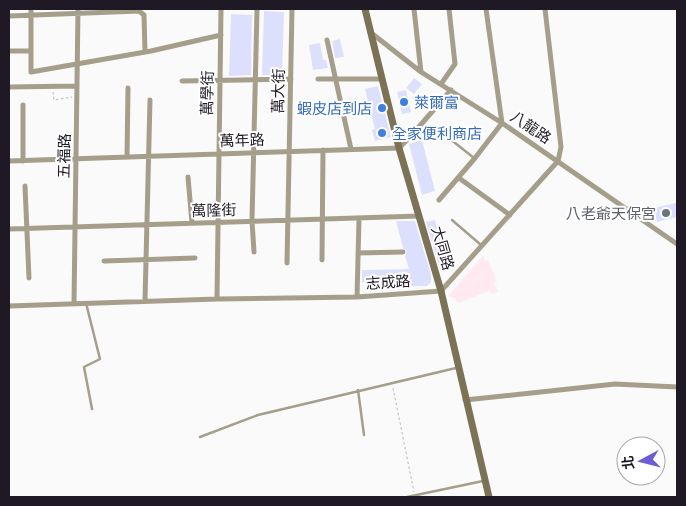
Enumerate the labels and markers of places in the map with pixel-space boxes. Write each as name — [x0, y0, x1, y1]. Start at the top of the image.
place label: 萊爾富 — [414, 93, 459, 112]
marker: 萊爾富 — [398, 96, 410, 108]
place label: 蝦皮店到店 — [297, 99, 372, 118]
marker: 蝦皮店到店 — [376, 102, 388, 114]
place label: 全家便利商店 — [392, 124, 482, 143]
marker: 全家便利商店 — [376, 127, 388, 139]
place label: 八老爺天保宮 — [566, 204, 656, 223]
marker: 八老爺天保宮 — [660, 207, 672, 219]

